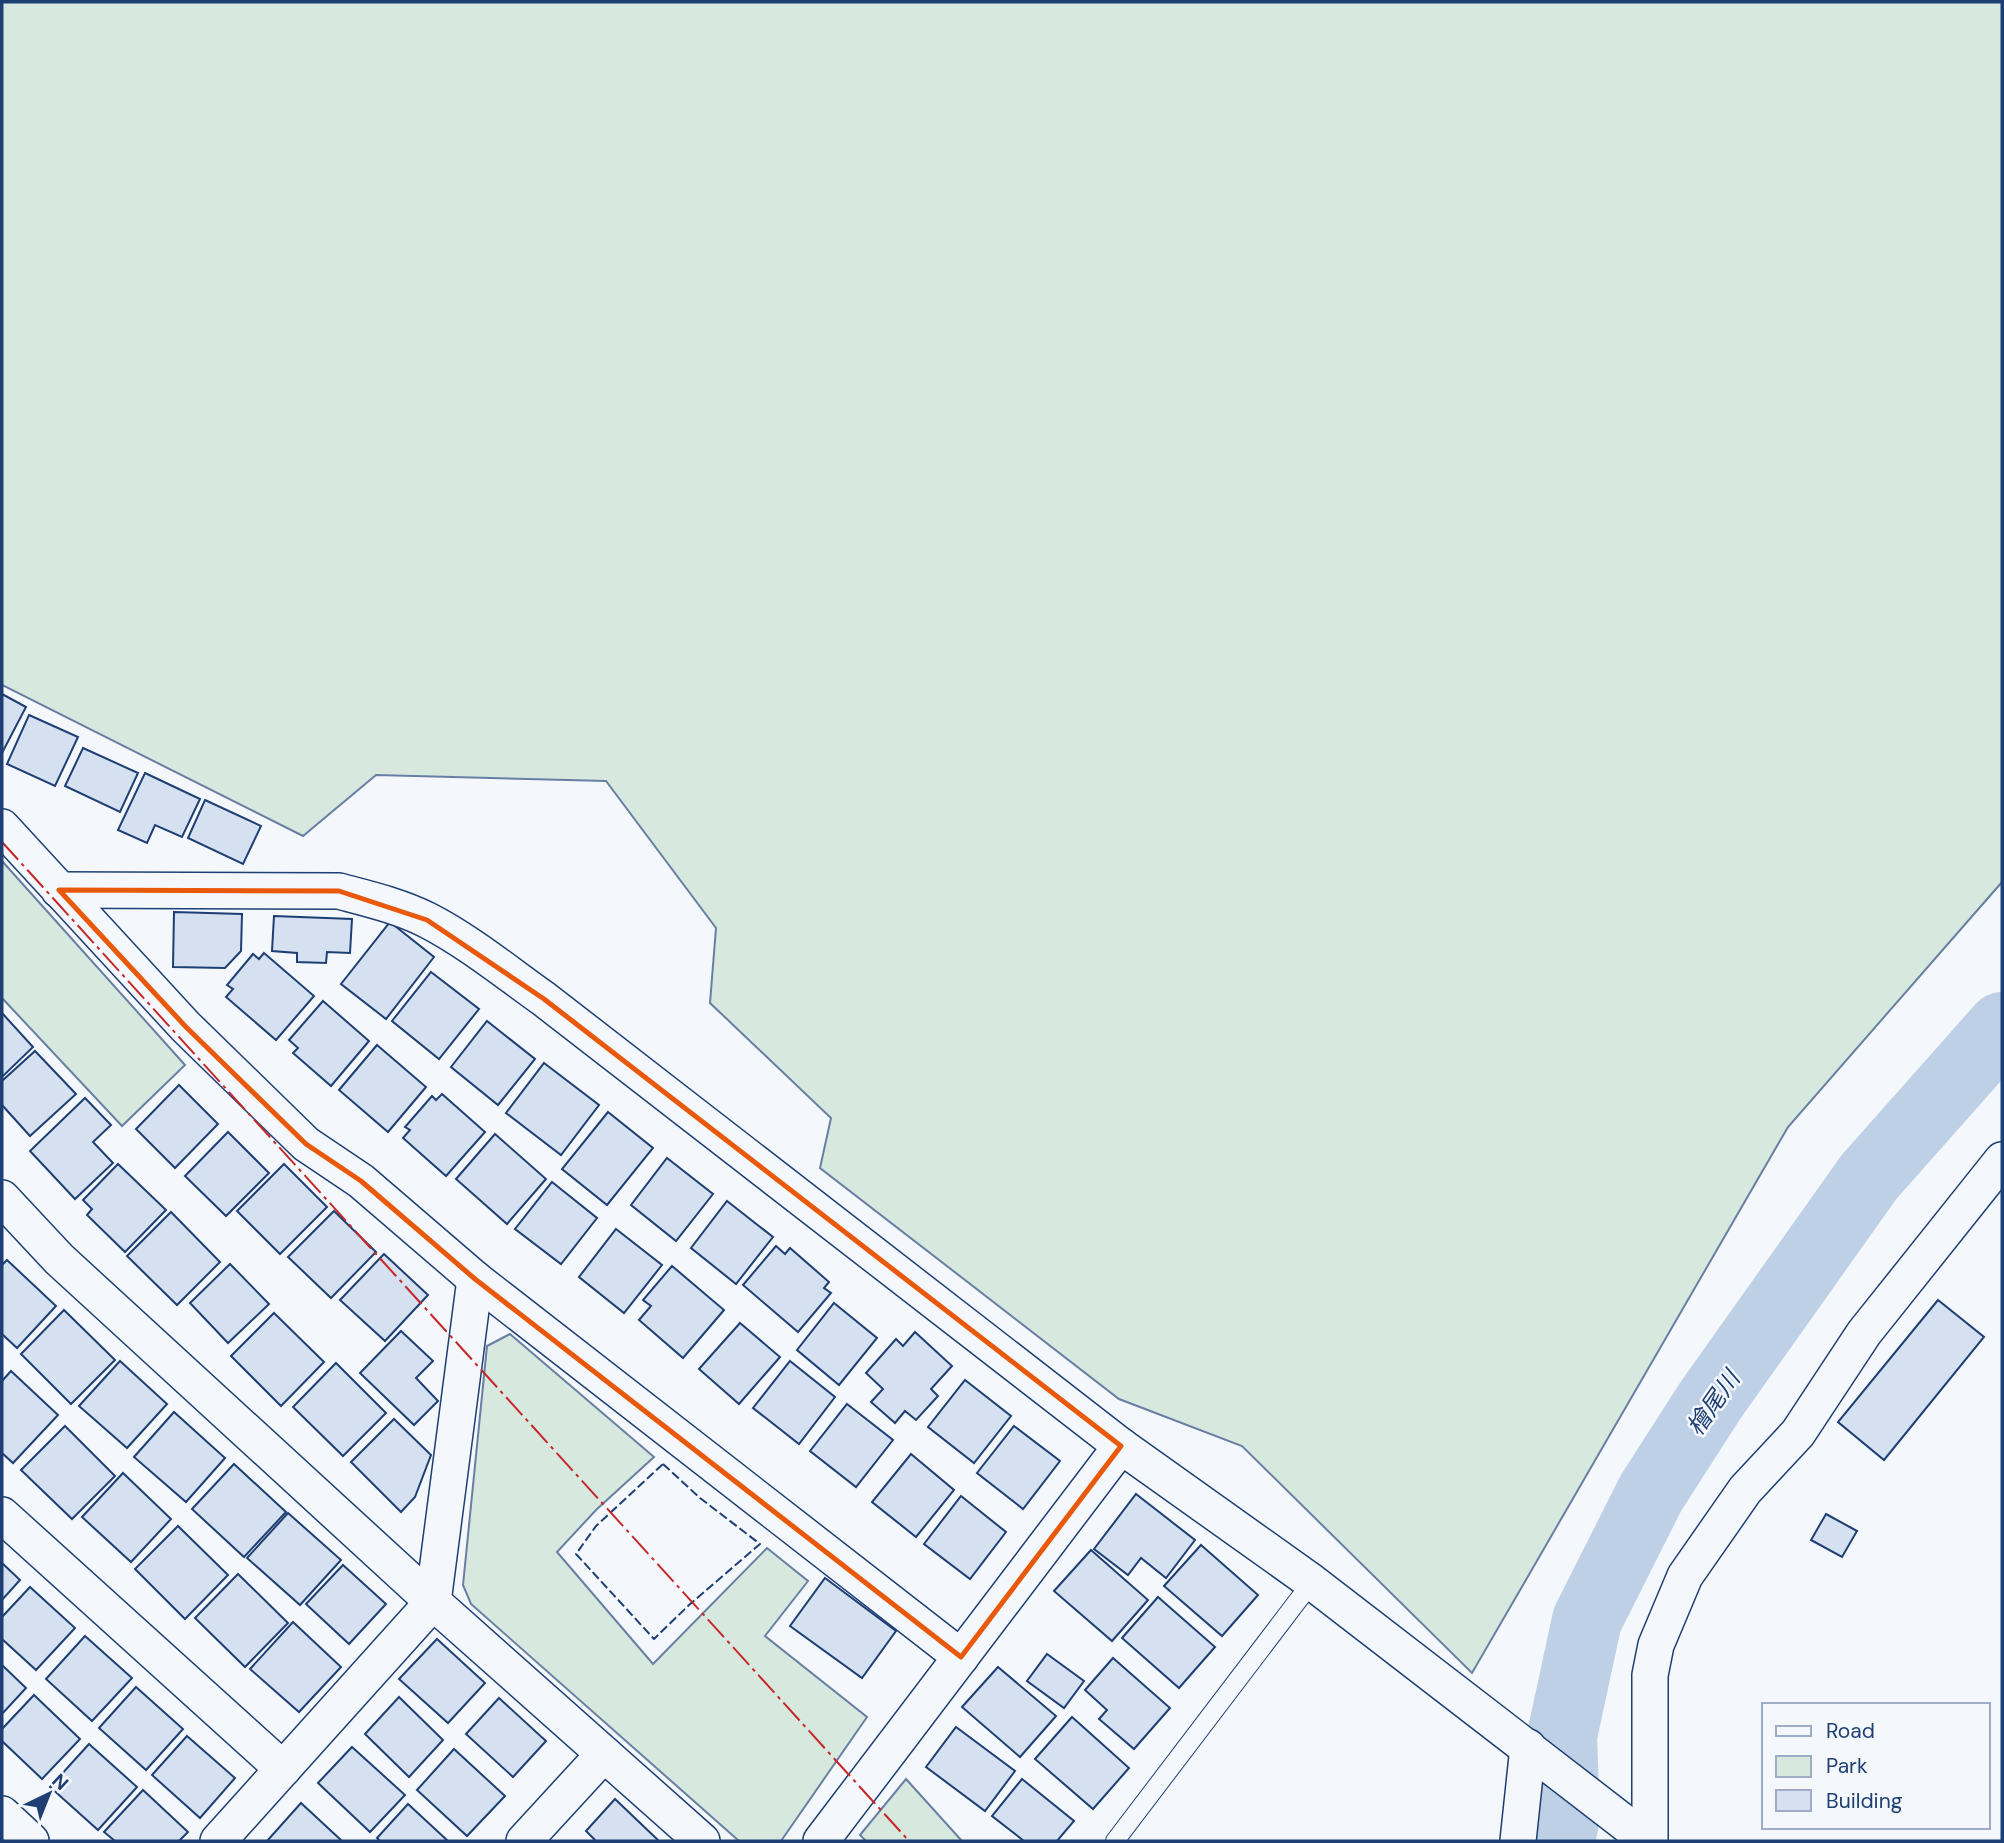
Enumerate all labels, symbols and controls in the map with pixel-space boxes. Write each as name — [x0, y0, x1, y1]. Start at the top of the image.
water label: 檜尾川 — [1680, 1362, 1748, 1441]
legend — [1762, 1703, 1990, 1829]
text: Road — [1826, 1717, 1875, 1745]
text: Park — [1826, 1752, 1868, 1780]
north arrow — [14, 1759, 84, 1829]
text: N — [47, 1768, 74, 1796]
text: Building — [1826, 1787, 1903, 1815]

